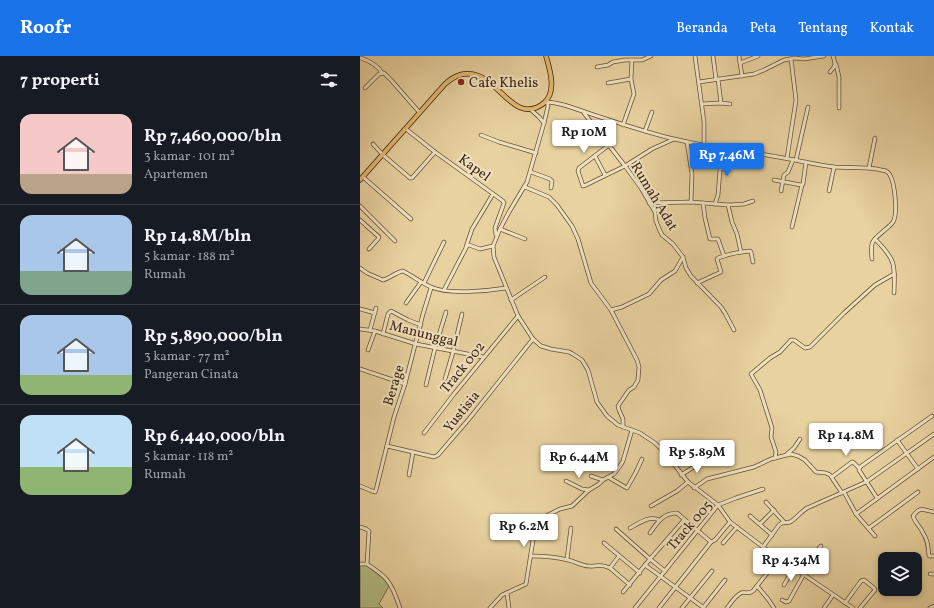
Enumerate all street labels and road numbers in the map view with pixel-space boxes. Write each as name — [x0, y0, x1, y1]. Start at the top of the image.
street label: Kapel — [454, 150, 494, 186]
street label: Rumah Adat — [626, 159, 682, 235]
street label: Manunggal — [387, 317, 460, 352]
street label: Track 002 — [436, 338, 490, 398]
street label: Berage — [379, 362, 410, 408]
street label: Yustisia — [440, 387, 485, 437]
street label: Track 005 — [663, 497, 717, 555]

